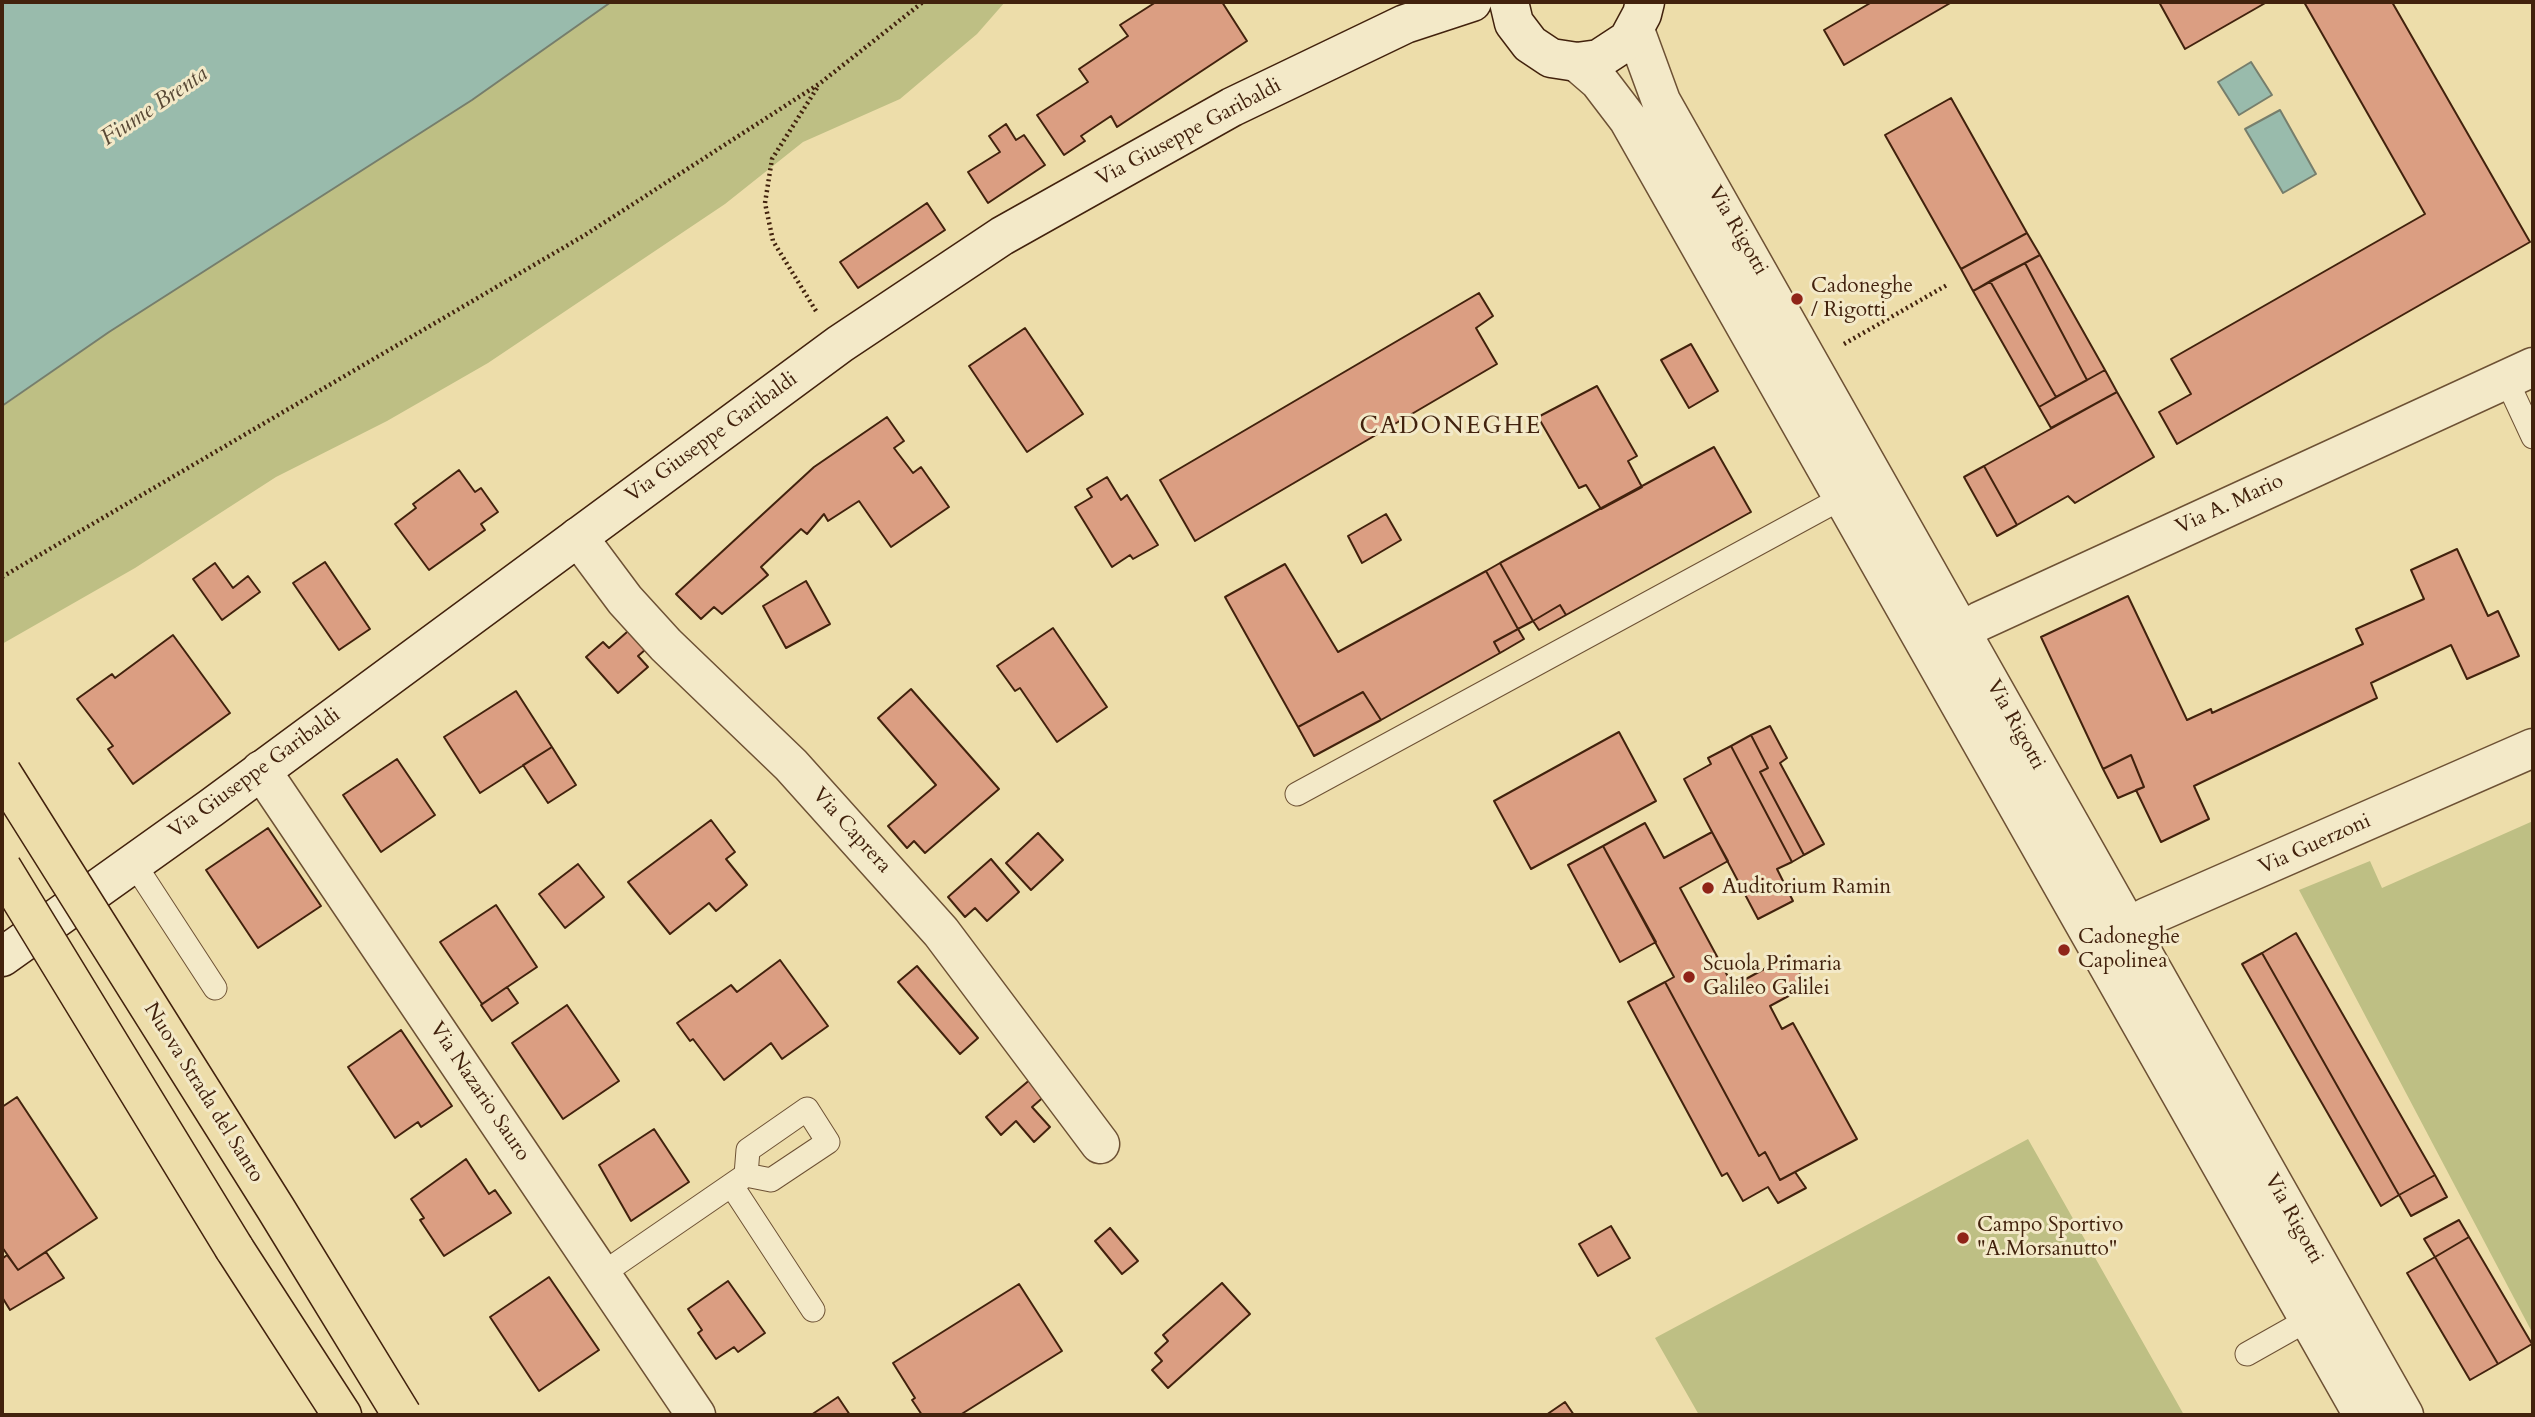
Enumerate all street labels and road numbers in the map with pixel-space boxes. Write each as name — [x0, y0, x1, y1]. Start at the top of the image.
street label: Via Giuseppe Garibaldi — [1092, 73, 1286, 193]
street label: Via Rigotti — [1701, 182, 1773, 280]
street label: Via Giuseppe Garibaldi — [621, 367, 803, 509]
street label: Via A. Mario — [2172, 469, 2288, 541]
street label: Via Rigotti — [1980, 676, 2050, 774]
street label: Via Giuseppe Garibaldi — [164, 703, 346, 845]
street label: Via Caprera — [806, 783, 896, 879]
street label: Via Guerzoni — [2255, 809, 2375, 881]
street label: Nuova Strada del Santo — [137, 998, 269, 1188]
street label: Via Nazario Sauro — [423, 1018, 535, 1166]
street label: Via Rigotti — [2258, 1170, 2328, 1268]

